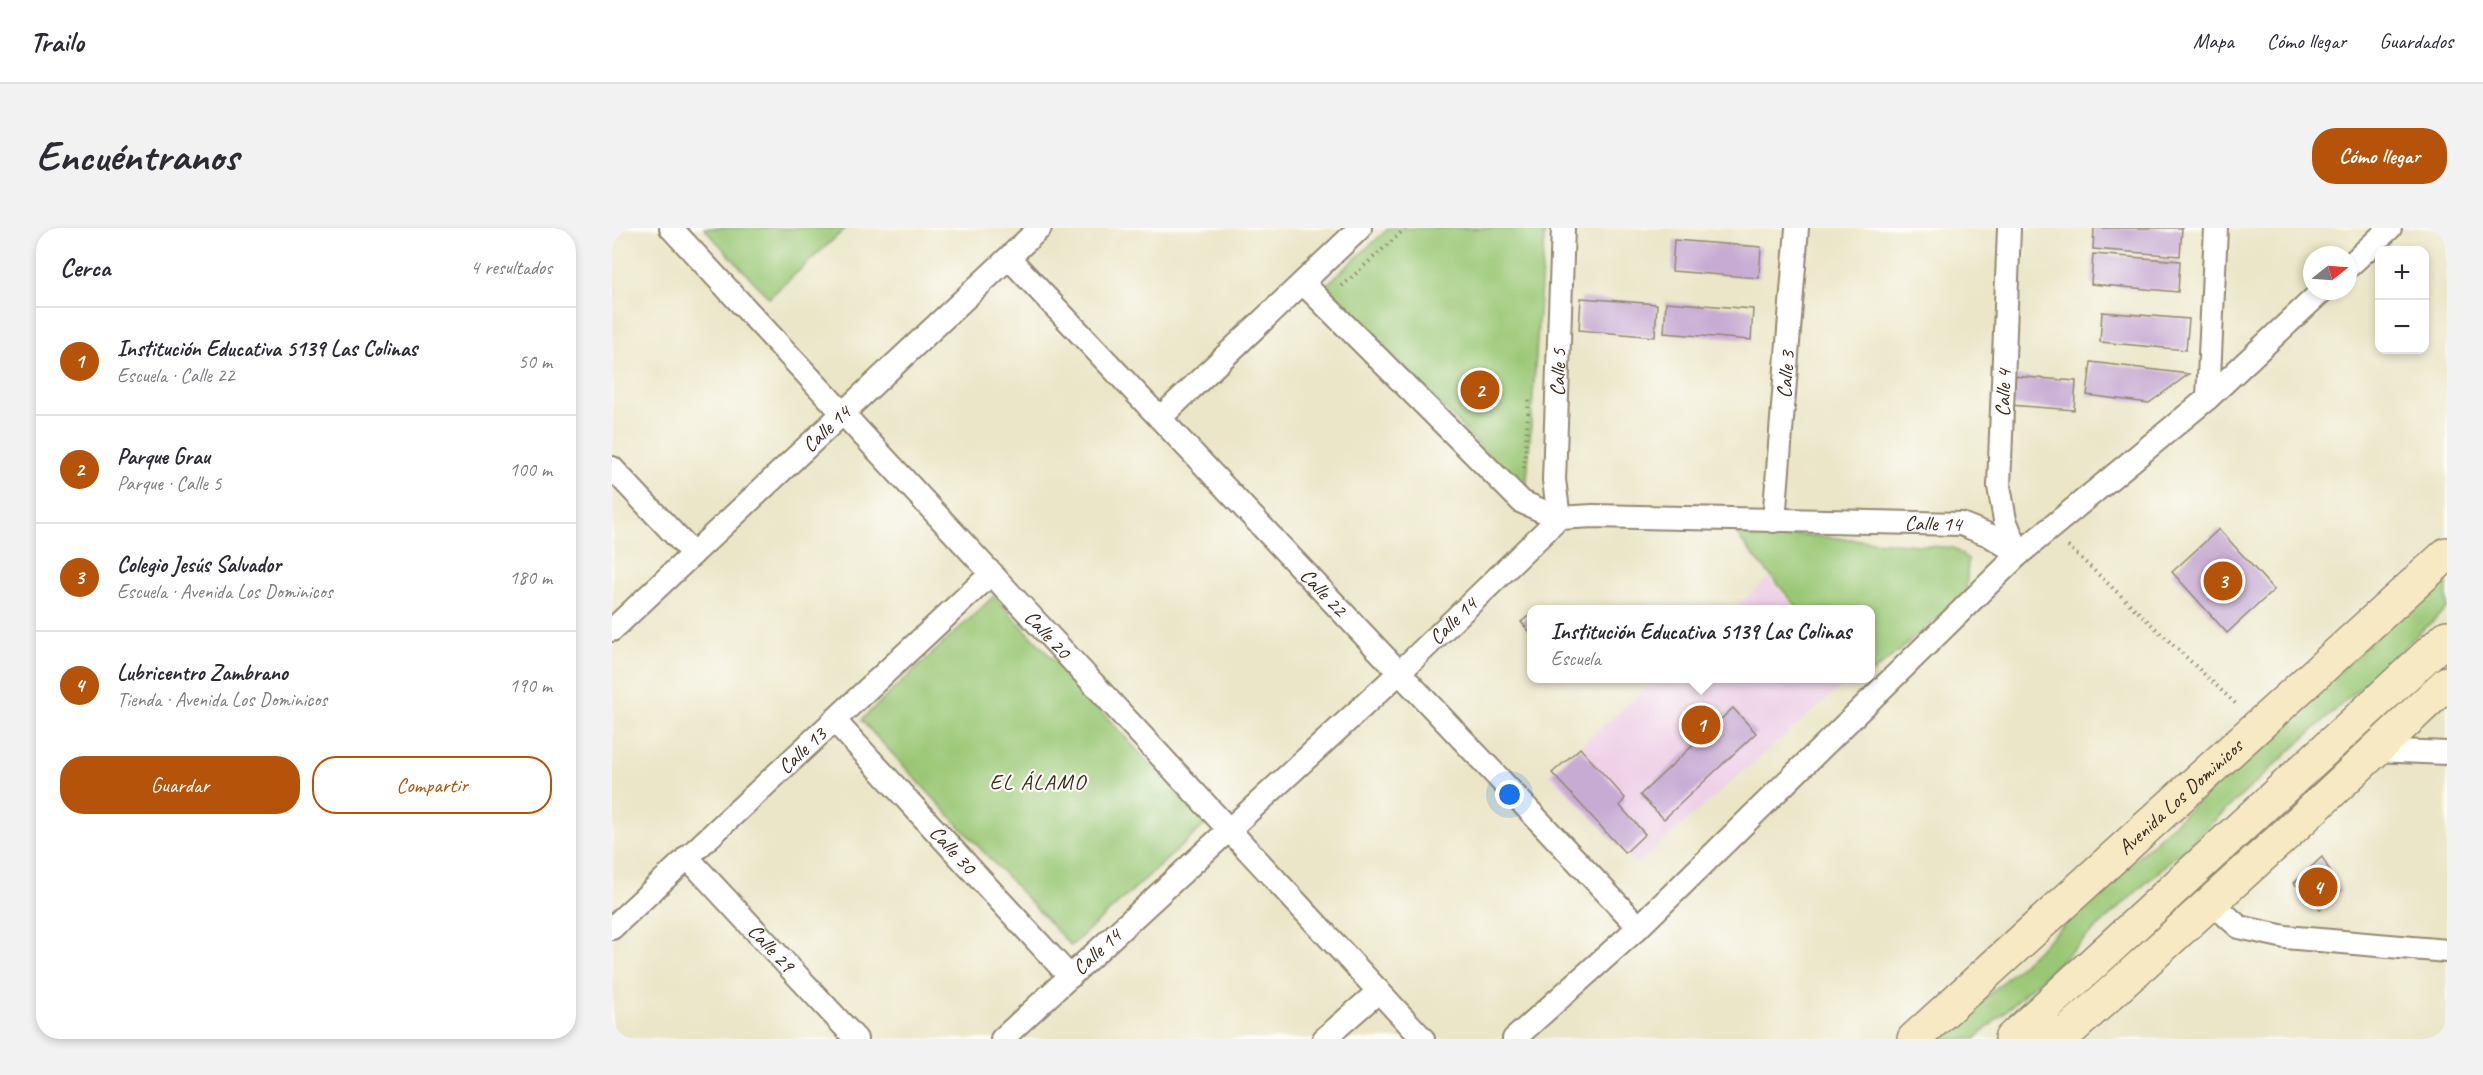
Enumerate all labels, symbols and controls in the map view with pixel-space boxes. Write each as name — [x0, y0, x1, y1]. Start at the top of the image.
text: Trailo — [30, 24, 84, 59]
text: Mapa — [2193, 28, 2234, 54]
text: Cómo llegar — [2267, 28, 2346, 54]
text: Guardados — [2379, 28, 2453, 54]
button: Cómo llegar — [2312, 128, 2447, 184]
text: Encuéntranos — [36, 130, 238, 183]
north arrow — [2303, 246, 2357, 300]
map controls — [2375, 246, 2429, 354]
button: + — [2375, 246, 2429, 300]
text: Cerca — [60, 251, 110, 284]
text: 4 resultados — [470, 255, 552, 280]
button: − — [2375, 300, 2429, 354]
text: Institución Educativa 5139 Las Colinas — [117, 335, 417, 363]
street label: Calle 5 — [1544, 347, 1572, 397]
street label: Calle 3 — [1771, 348, 1800, 399]
text: 1 — [75, 349, 84, 374]
text: 50 m — [518, 349, 552, 374]
text: Escuela · Calle 22 — [117, 363, 235, 388]
street label: Calle 4 — [1989, 366, 2017, 417]
pin: 2 — [1460, 368, 1500, 412]
street label: Calle 14 — [797, 398, 858, 458]
text: Parque Grau — [117, 443, 210, 471]
text: 2 — [75, 457, 84, 482]
text: 100 m — [509, 457, 552, 482]
text: Parque · Calle 5 — [117, 471, 222, 496]
street label: Calle 14 — [1904, 510, 1964, 537]
text: Colegio Jesús Salvador — [117, 551, 281, 579]
pin: 3 — [2204, 558, 2242, 604]
street label: Calle 22 — [1295, 562, 1354, 623]
text: 3 — [75, 565, 84, 590]
text: 180 m — [509, 565, 552, 590]
text: Escuela · Avenida Los Dominicos — [117, 579, 333, 604]
street label: Calle 14 — [1423, 590, 1484, 650]
street label: Calle 20 — [1019, 604, 1078, 665]
popup — [1527, 605, 1875, 683]
text: Institución Educativa 5139 Las Colinas — [1551, 618, 1851, 646]
text: Escuela — [1551, 646, 1601, 671]
text: Lubricentro Zambrano — [117, 659, 288, 687]
text: 4 — [75, 673, 84, 698]
text: 190 m — [509, 673, 552, 698]
text: Tienda · Avenida Los Dominicos — [117, 687, 327, 712]
pin: 1 — [1682, 702, 1720, 748]
street label: Calle 13 — [772, 720, 833, 779]
street label: Avenida Los Dominicos — [2112, 732, 2250, 860]
button: Guardar — [60, 756, 300, 814]
button: Compartir — [312, 756, 552, 814]
district label: EL ÁLAMO — [990, 768, 1087, 796]
your location — [1495, 780, 1524, 809]
street label: Calle 30 — [924, 820, 983, 881]
pin: 4 — [2298, 864, 2338, 910]
street label: Calle 29 — [742, 918, 801, 979]
street label: Calle 14 — [1067, 921, 1129, 980]

